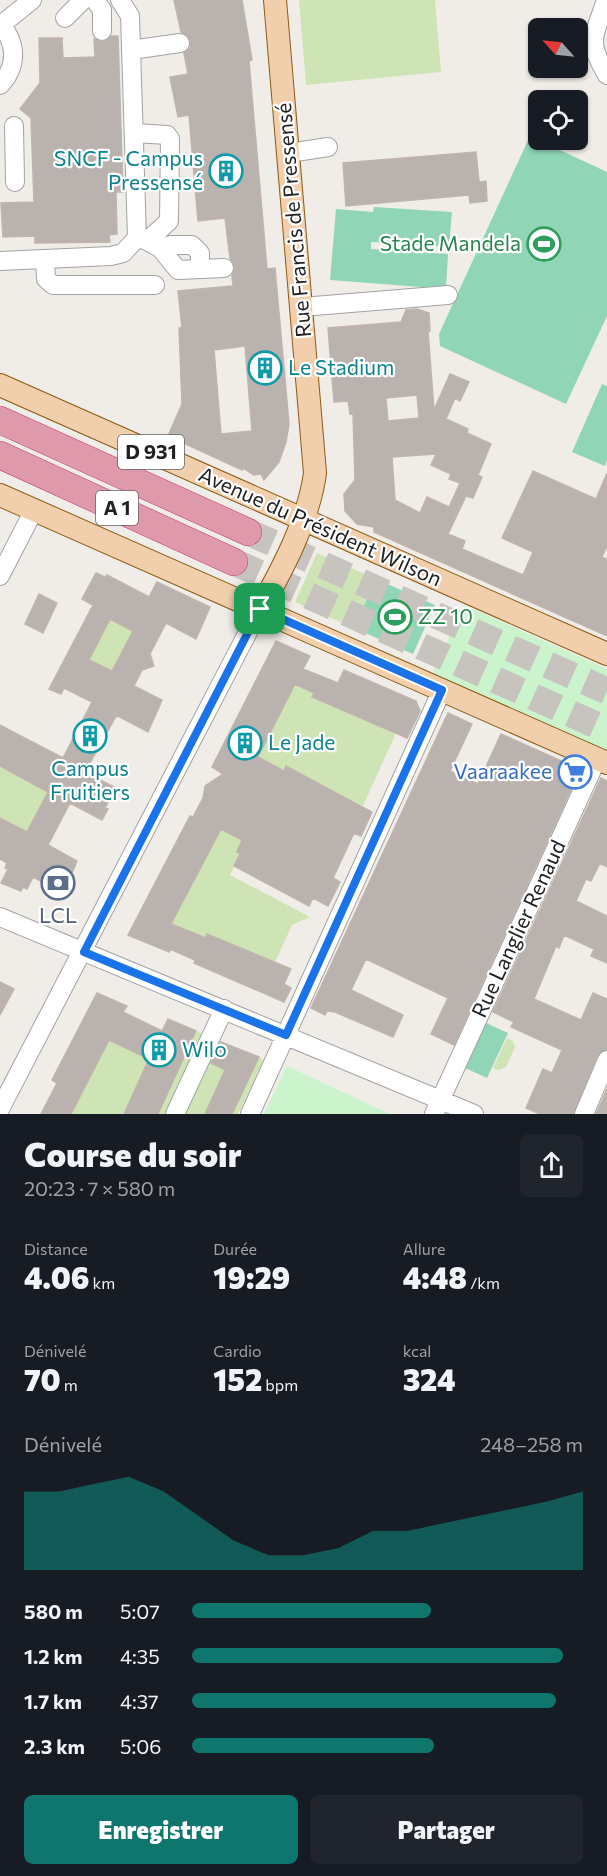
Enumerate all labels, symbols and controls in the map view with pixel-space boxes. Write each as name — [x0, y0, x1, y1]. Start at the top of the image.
north arrow — [528, 18, 588, 78]
map controls — [528, 18, 588, 150]
button: locate — [528, 90, 588, 150]
street label: Rue Francis de Pressensé — [270, 102, 315, 338]
place label: SNCF - Campus Pressensé — [54, 145, 203, 194]
building icon: SNCF - Campus Pressensé — [208, 153, 244, 189]
sports icon: Stade Mandela — [526, 226, 562, 262]
place label: Stade Mandela — [380, 230, 521, 255]
building icon: Le Stadium — [247, 350, 283, 386]
place label: Le Stadium — [288, 354, 394, 379]
road number: D 931 — [118, 435, 184, 469]
street label: Avenue du Président Wilson — [195, 461, 446, 591]
road number: A 1 — [96, 491, 138, 525]
pin — [234, 583, 285, 634]
icon: arrive — [243, 592, 276, 625]
sports icon: ZZ 10 — [377, 599, 413, 635]
place label: ZZ 10 — [418, 603, 473, 628]
building icon: Campus Fruitiers — [72, 718, 108, 754]
building icon: Le Jade — [227, 725, 263, 761]
place label: Le Jade — [268, 729, 335, 754]
supermarket icon: Vaaraakee — [557, 754, 593, 790]
place label: Campus Fruitiers — [50, 755, 130, 804]
place label: Vaaraakee — [454, 758, 552, 783]
street label: Rue Langlier Renaud — [466, 836, 570, 1021]
bank icon: LCL — [40, 865, 76, 901]
place label: LCL — [39, 902, 77, 927]
building icon: Wilo — [141, 1032, 177, 1068]
place label: Wilo — [182, 1036, 227, 1061]
text: Course du soir — [24, 1133, 242, 1174]
button: share — [520, 1134, 583, 1197]
text: 20:23 · 7 × 580 m — [24, 1176, 175, 1200]
text: Distance — [24, 1239, 88, 1258]
text: Durée — [213, 1239, 257, 1258]
text: Allure — [403, 1239, 445, 1258]
text: 4.06 — [24, 1258, 89, 1295]
text: 19:29 — [213, 1258, 290, 1295]
text: 4:48 — [403, 1258, 467, 1295]
text: km — [89, 1273, 115, 1292]
text: /km — [467, 1273, 500, 1292]
text: Dénivelé — [24, 1341, 86, 1360]
text: Cardio — [213, 1341, 262, 1360]
text: kcal — [403, 1341, 431, 1360]
text: 70 — [24, 1360, 61, 1397]
text: 152 — [213, 1360, 262, 1397]
text: 324 — [403, 1360, 456, 1397]
text: m — [61, 1375, 78, 1394]
text: bpm — [262, 1375, 298, 1394]
text: Dénivelé — [24, 1432, 102, 1456]
text: 248–258 m — [480, 1432, 583, 1456]
text: 580 m — [24, 1599, 83, 1623]
text: 5:07 — [120, 1599, 160, 1623]
text: 1.2 km — [24, 1644, 82, 1668]
text: 4:35 — [120, 1644, 160, 1668]
text: 1.7 km — [24, 1689, 82, 1713]
text: 4:37 — [120, 1689, 159, 1713]
text: 2.3 km — [24, 1734, 85, 1758]
text: 5:06 — [120, 1734, 161, 1758]
button: Enregistrer — [24, 1795, 298, 1864]
button: Partager — [310, 1795, 583, 1864]

